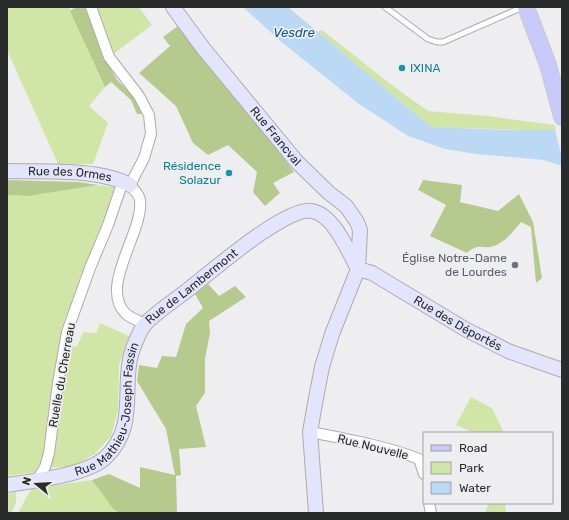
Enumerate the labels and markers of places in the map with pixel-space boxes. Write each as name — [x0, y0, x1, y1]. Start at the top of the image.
place label: IXINA — [410, 61, 441, 75]
marker: IXINA — [397, 63, 407, 73]
place label: Résidence Solazur — [163, 159, 221, 187]
marker: Résidence Solazur — [224, 168, 234, 178]
place label: Église Notre-Dame de Lourdes — [402, 251, 507, 279]
marker: Église Notre-Dame de Lourdes — [510, 260, 520, 270]

